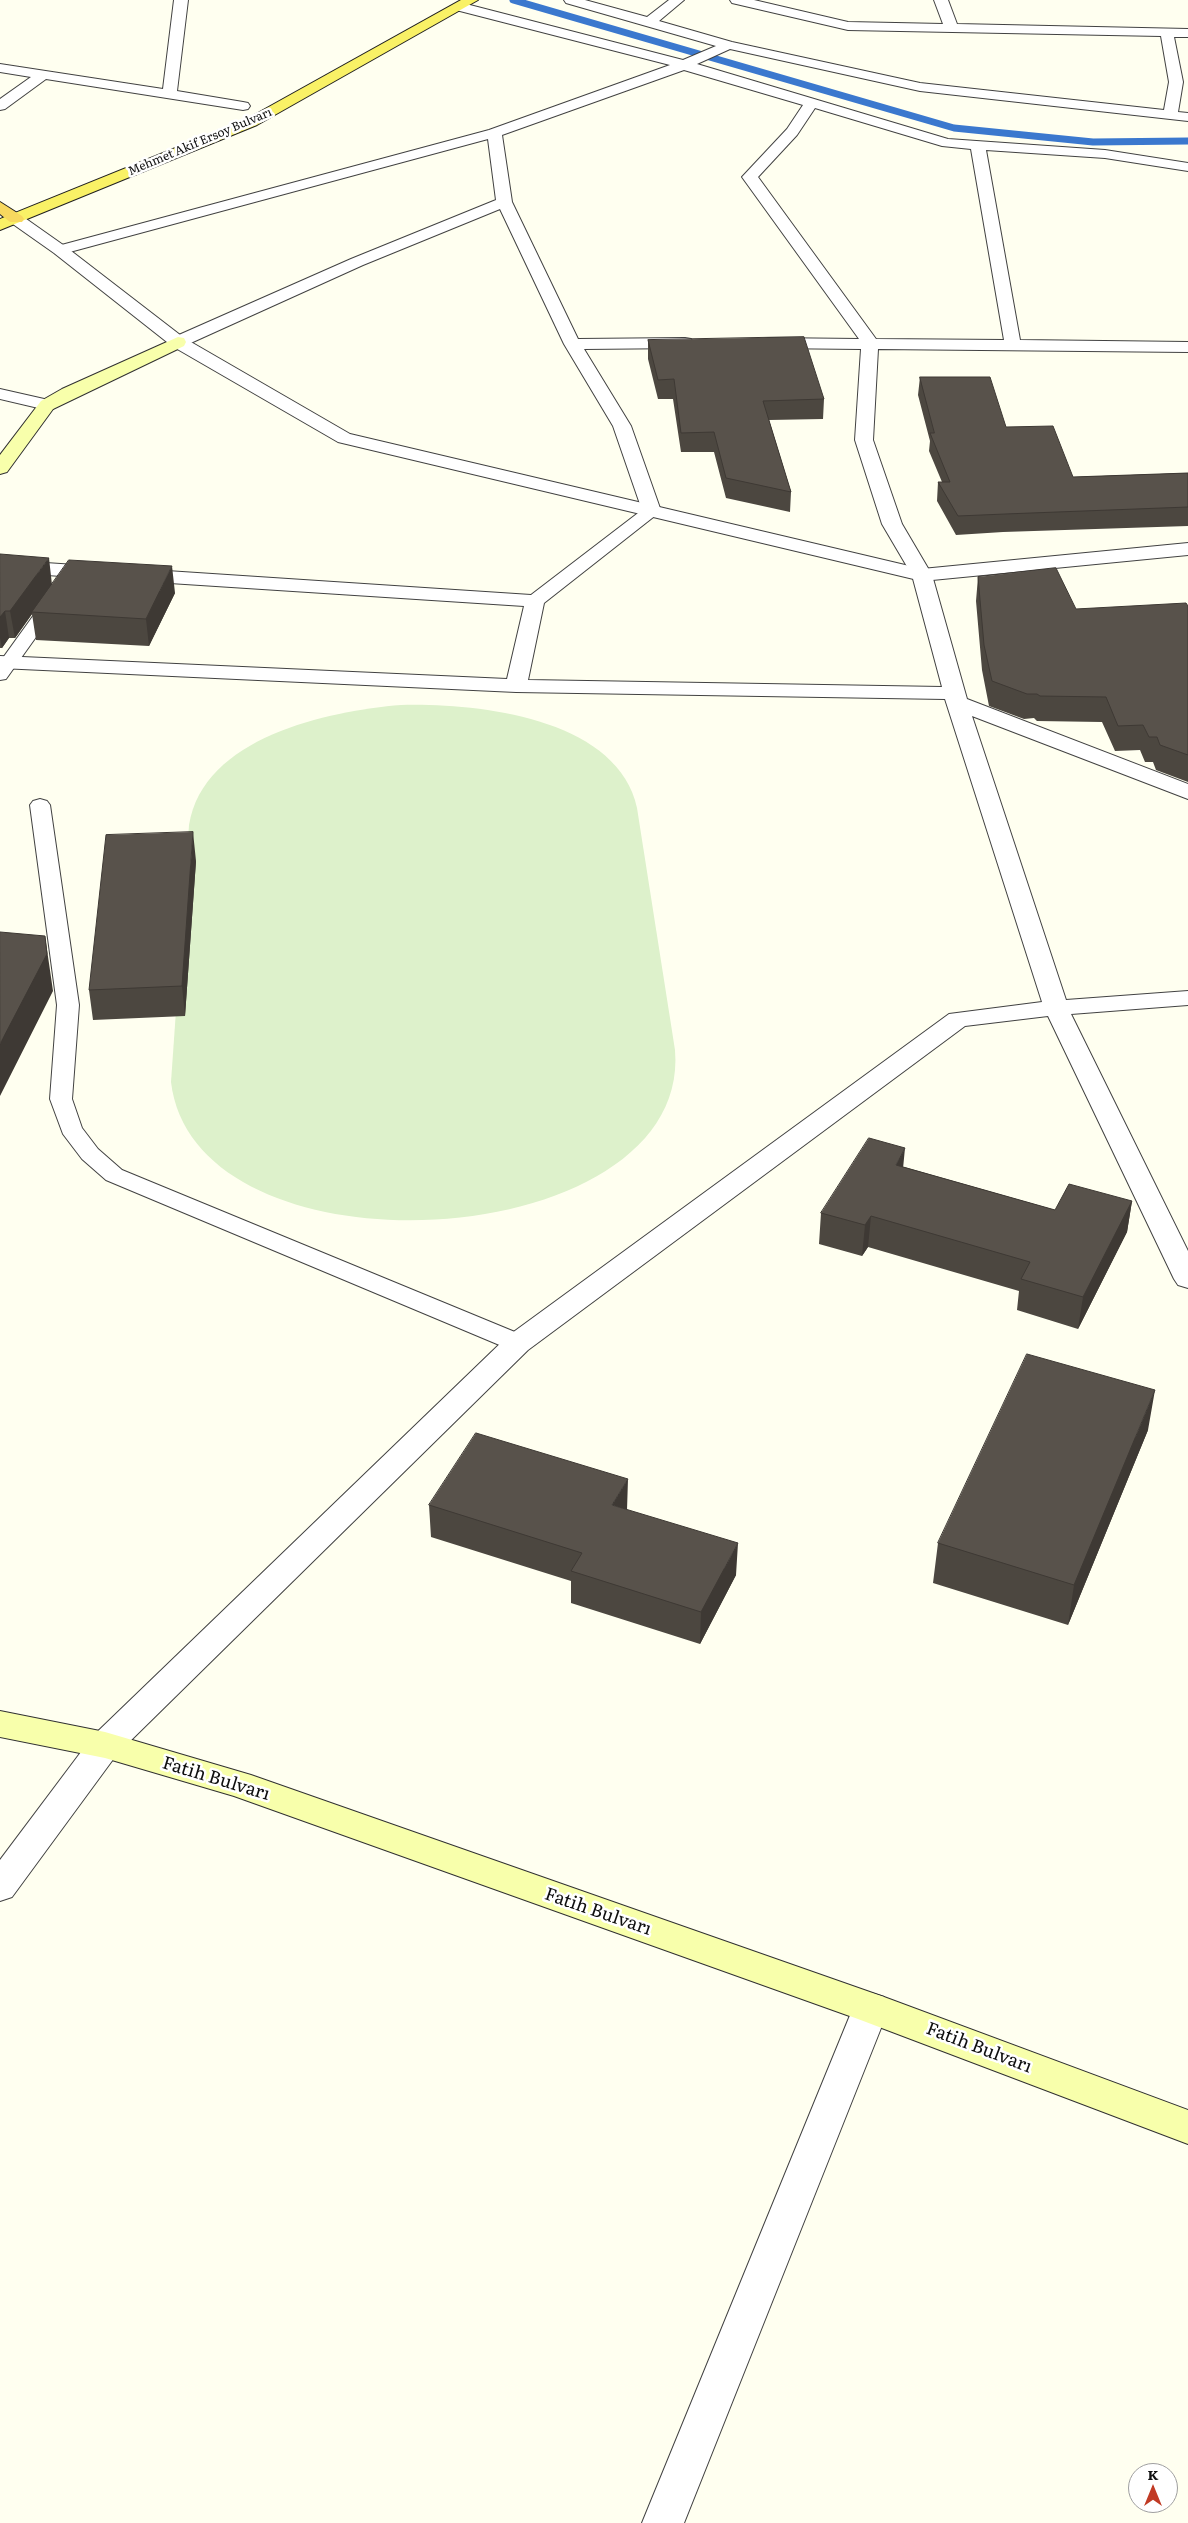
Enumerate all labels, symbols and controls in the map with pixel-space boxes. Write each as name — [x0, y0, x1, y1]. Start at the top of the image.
street label: Mehmet Akif Ersoy Bulvarı — [126, 105, 274, 179]
street label: Fatih Bulvarı — [160, 1752, 272, 1806]
street label: Fatih Bulvarı — [542, 1884, 654, 1940]
street label: Fatih Bulvarı — [923, 2018, 1035, 2078]
north arrow — [1128, 2463, 1178, 2513]
text: K — [1148, 2464, 1158, 2484]

